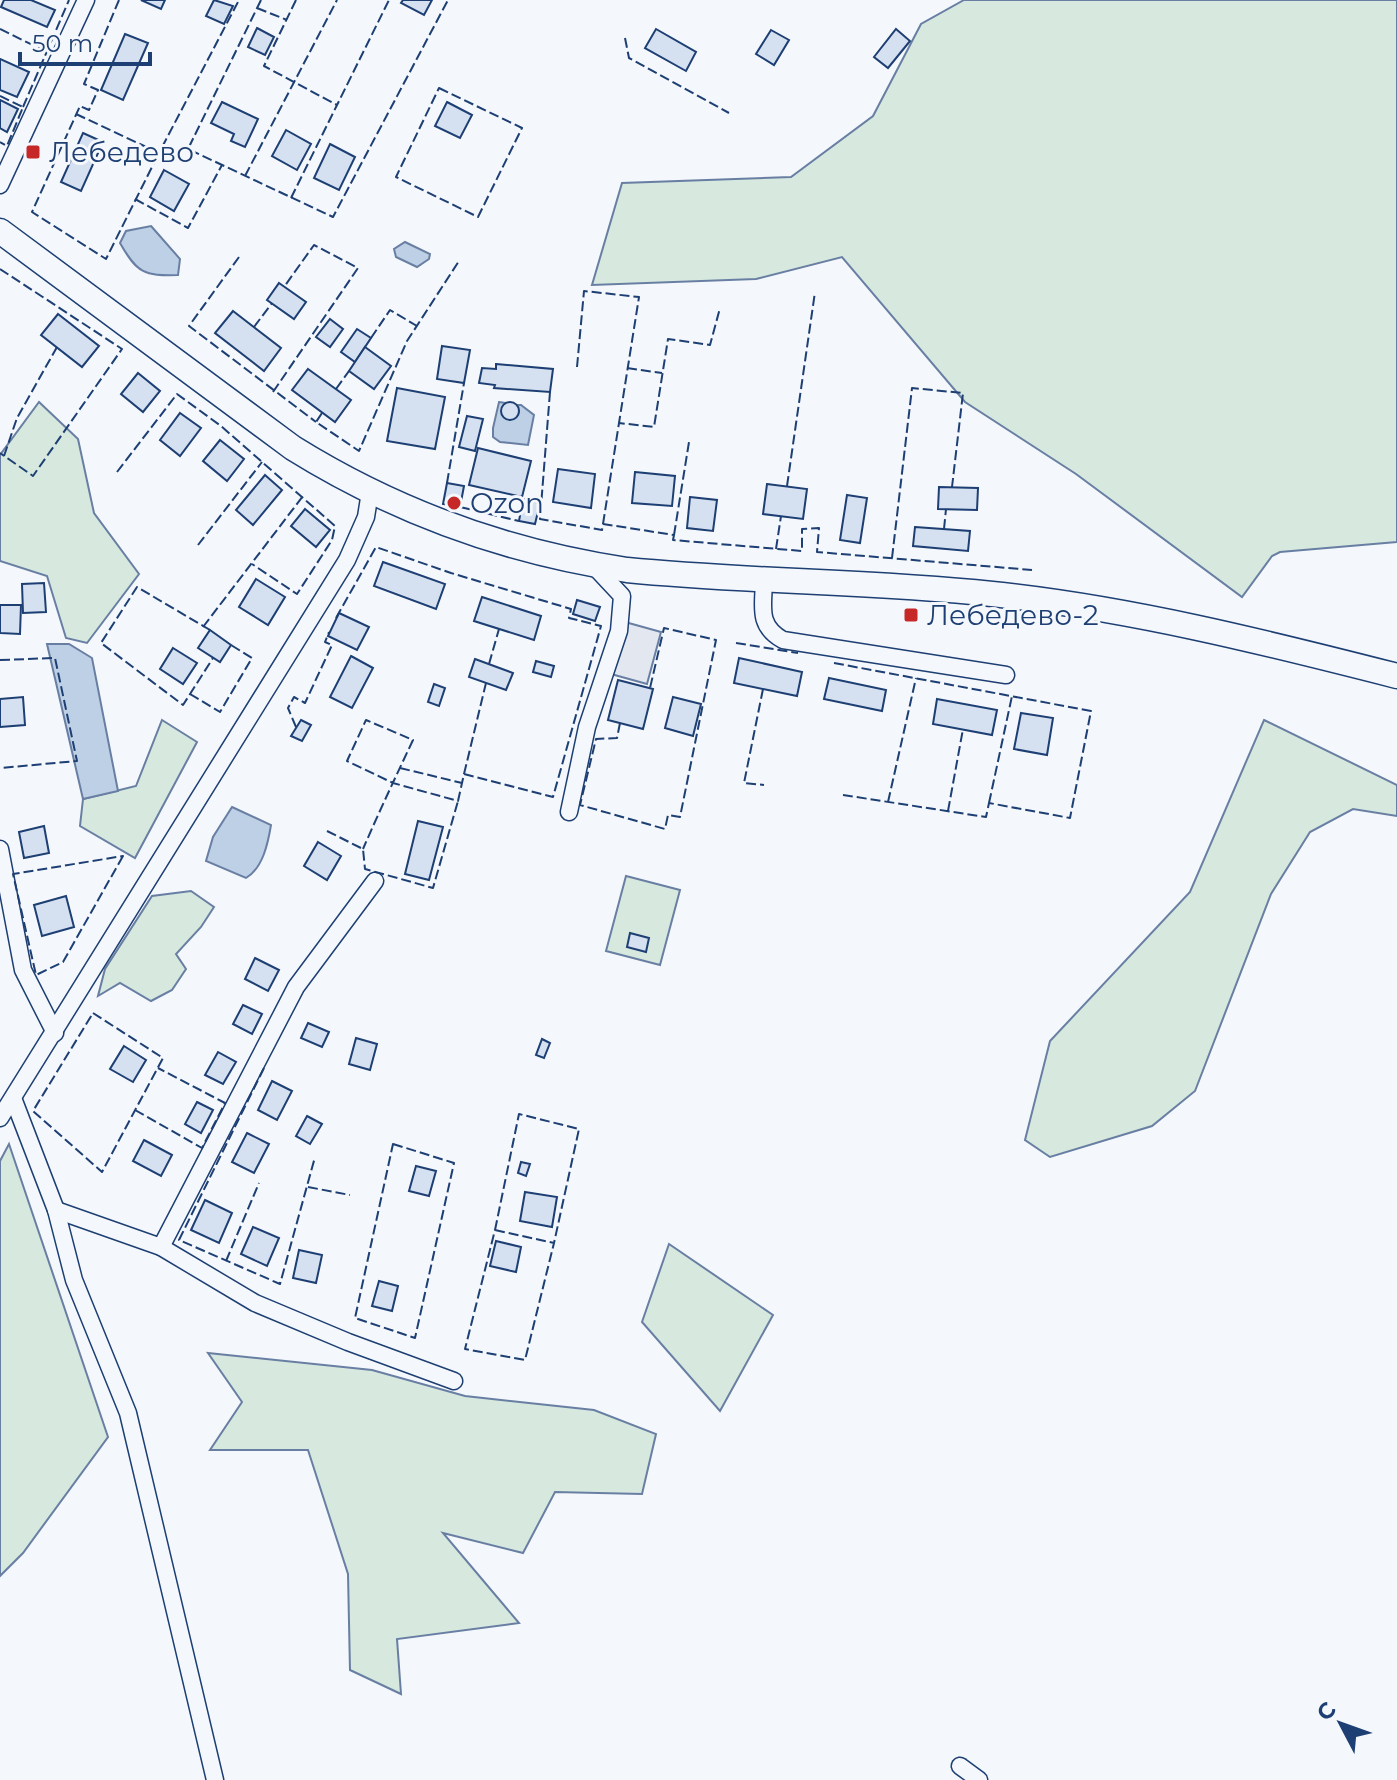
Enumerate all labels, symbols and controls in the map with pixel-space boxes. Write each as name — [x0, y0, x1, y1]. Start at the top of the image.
scale bar — [20, 16, 150, 66]
text: 50 m — [32, 29, 93, 58]
place label: Лебедево — [49, 135, 194, 169]
marker: Лебедево — [24, 143, 42, 161]
place label: Ozon — [470, 486, 544, 520]
marker: Ozon — [445, 494, 463, 512]
place label: Лебедево-2 — [927, 598, 1099, 632]
marker: Лебедево-2 — [902, 606, 920, 624]
north arrow — [1301, 1684, 1381, 1764]
text: С — [1311, 1696, 1342, 1726]

